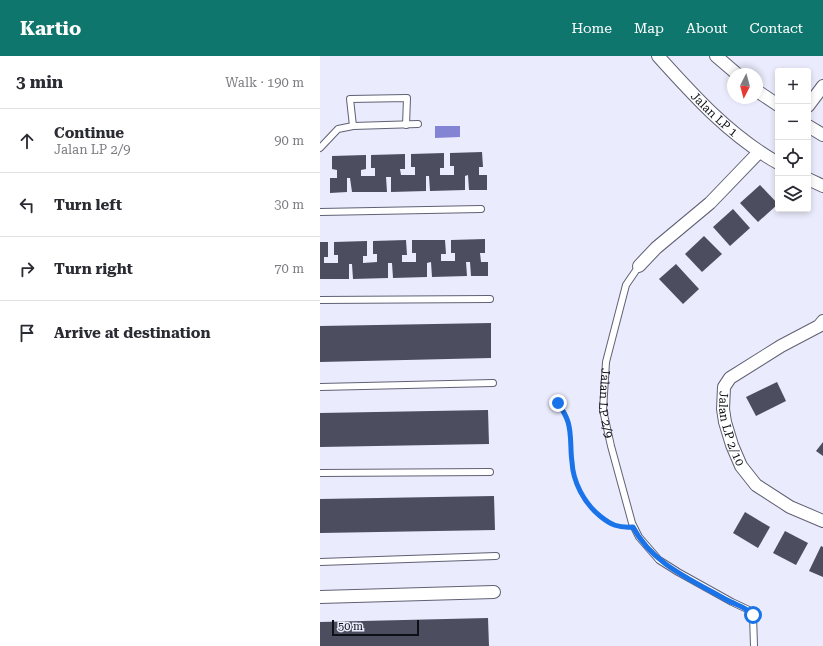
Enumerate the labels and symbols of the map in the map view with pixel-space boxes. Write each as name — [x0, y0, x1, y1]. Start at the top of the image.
north arrow — [727, 68, 763, 104]
street label: Jalan LP 1 — [688, 89, 741, 140]
street label: Jalan LP 2/9 — [596, 368, 616, 440]
street label: Jalan LP 2/10 — [716, 391, 747, 468]
route end — [549, 394, 567, 412]
route start — [744, 606, 762, 624]
scale bar — [332, 618, 419, 637]

